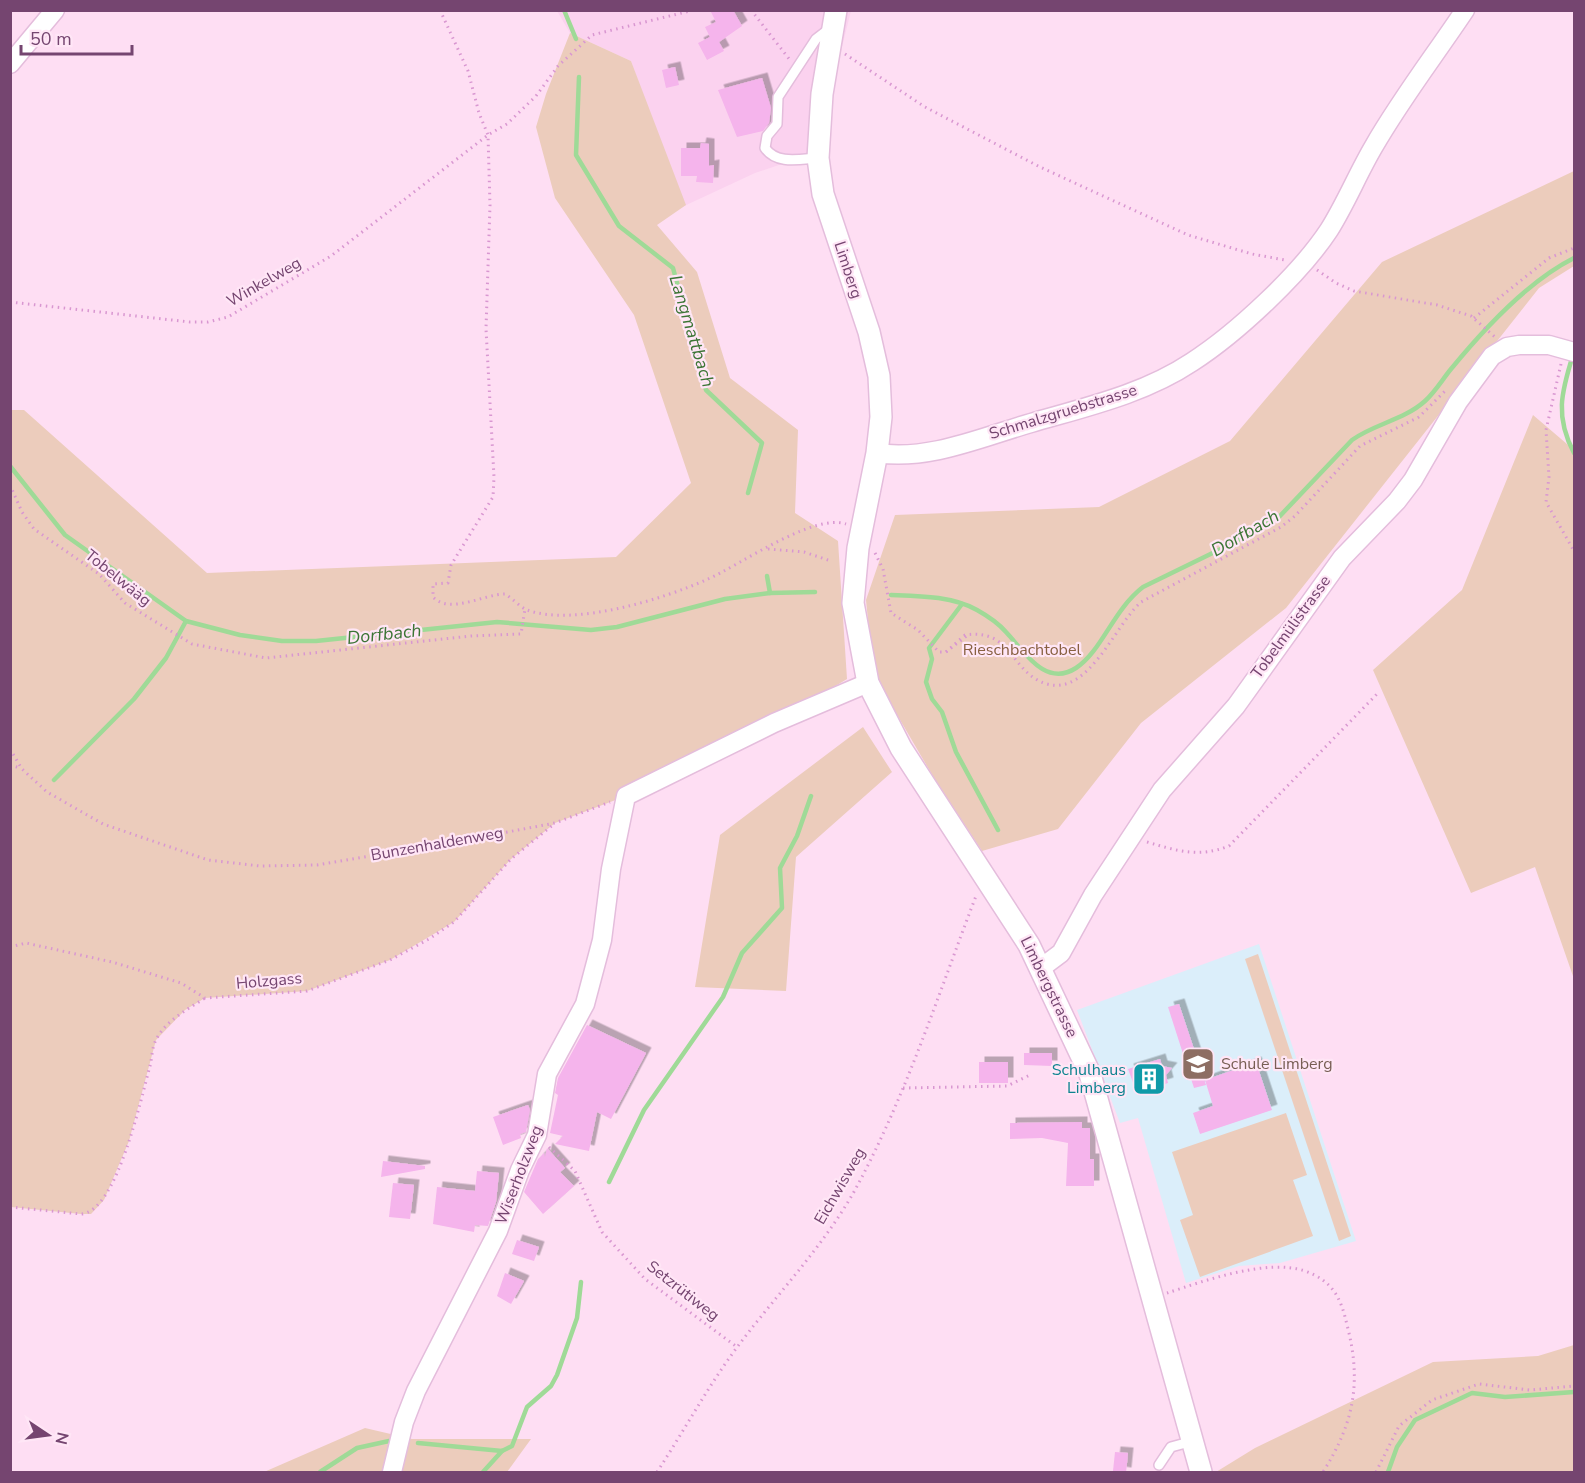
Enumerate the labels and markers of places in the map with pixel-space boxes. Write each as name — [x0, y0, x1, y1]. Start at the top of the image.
school or university icon: Schule Limberg — [1180, 1046, 1216, 1082]
place label: Schule Limberg — [1221, 1053, 1333, 1075]
place label: Schulhaus Limberg — [1052, 1059, 1126, 1099]
building icon: Schulhaus Limberg — [1131, 1061, 1167, 1097]

